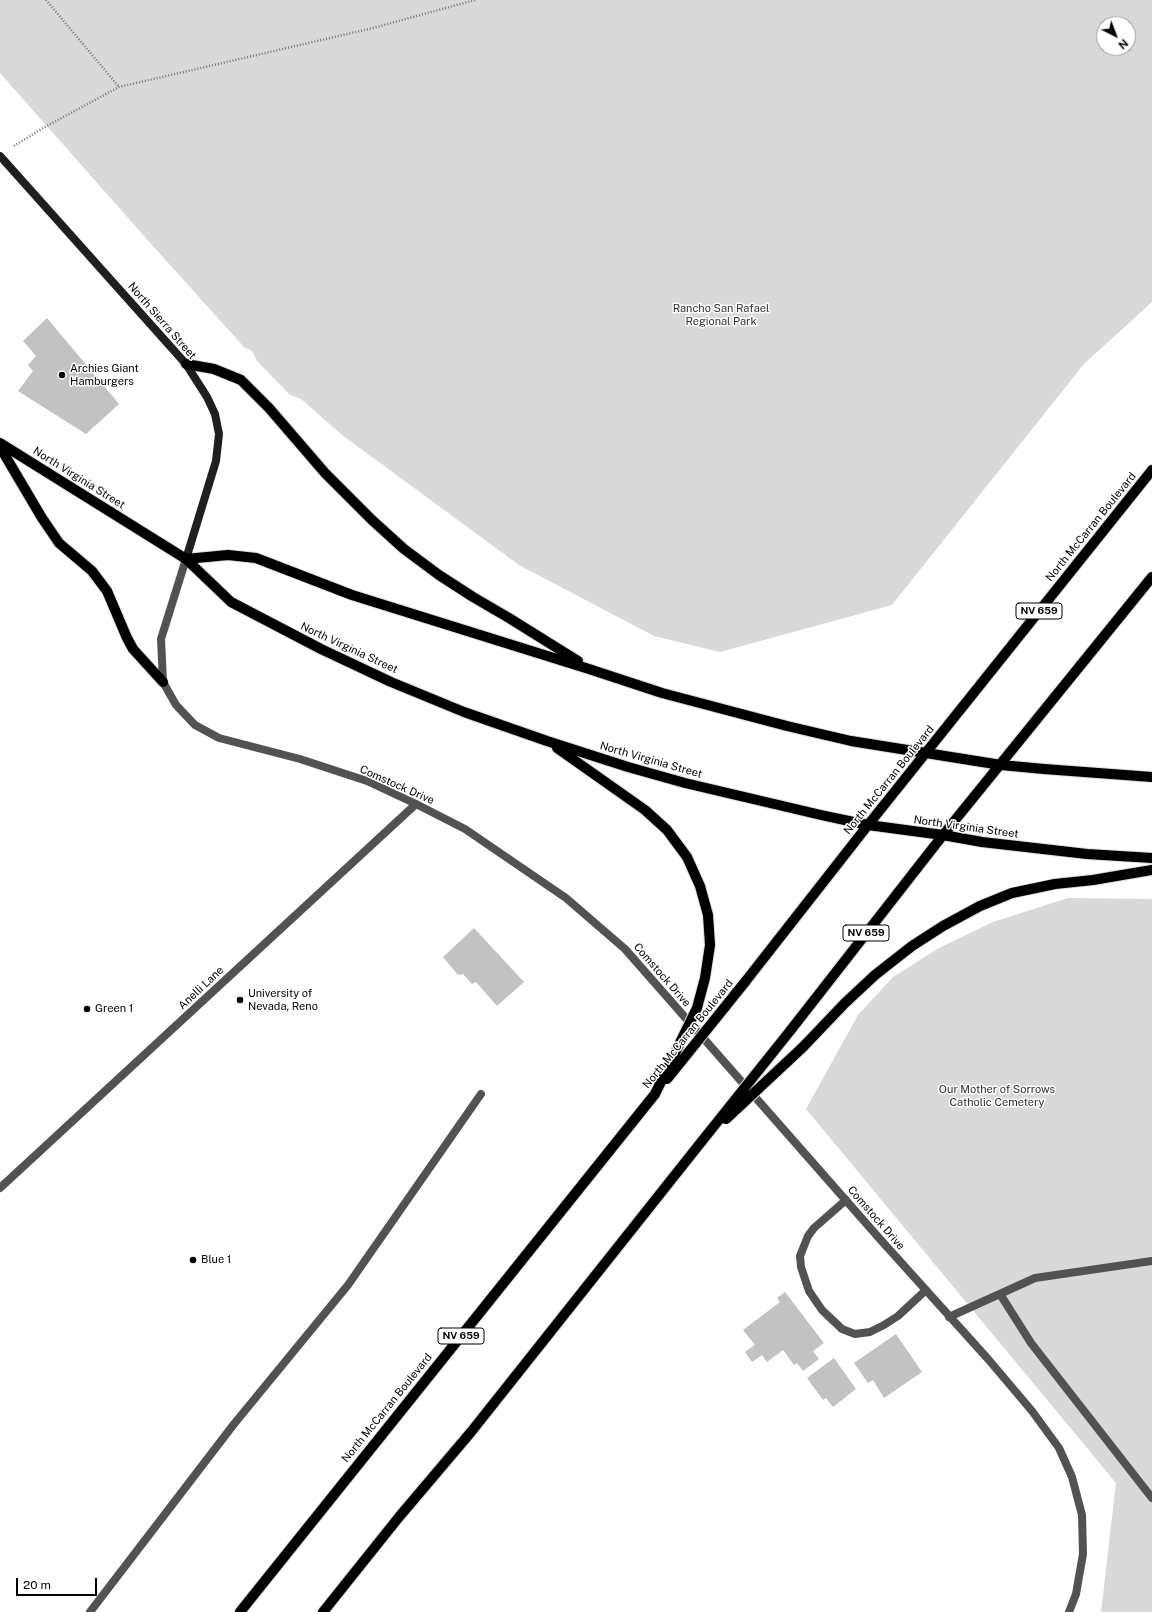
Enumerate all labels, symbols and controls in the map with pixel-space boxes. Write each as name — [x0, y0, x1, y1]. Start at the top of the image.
north arrow — [1096, 16, 1136, 56]
text: N — [1116, 37, 1131, 52]
street label: North Sierra Street — [125, 280, 199, 362]
park label: Rancho San Rafael Regional Park — [673, 302, 769, 328]
place label: Archies Giant Hamburgers — [70, 362, 139, 388]
marker: Archies Giant Hamburgers — [57, 370, 67, 380]
street label: North Virginia Street — [31, 444, 127, 512]
street label: North McCarran Boulevard — [1043, 470, 1139, 584]
road number: NV 659 — [1016, 603, 1062, 619]
street label: North Virginia Street — [298, 620, 400, 676]
street label: North McCarran Boulevard — [841, 723, 937, 837]
street label: North Virginia Street — [598, 739, 704, 781]
street label: Comstock Drive — [358, 763, 436, 807]
street label: North Virginia Street — [913, 813, 1019, 841]
road number: NV 659 — [843, 925, 889, 941]
street label: Comstock Drive — [631, 940, 693, 1010]
street label: Anelli Lane — [176, 964, 226, 1012]
street label: North McCarran Boulevard — [640, 977, 736, 1091]
place label: University of Nevada, Reno — [248, 987, 318, 1013]
marker: University of Nevada, Reno — [235, 995, 245, 1005]
place label: Green 1 — [95, 1002, 133, 1016]
marker: Green 1 — [82, 1004, 92, 1014]
park label: Our Mother of Sorrows Catholic Cemetery — [939, 1083, 1055, 1109]
street label: Comstock Drive — [845, 1183, 907, 1253]
place label: Blue 1 — [201, 1253, 231, 1267]
marker: Blue 1 — [188, 1255, 198, 1265]
road number: NV 659 — [438, 1328, 484, 1344]
street label: North McCarran Boulevard — [339, 1351, 435, 1465]
scale bar — [18, 1570, 99, 1596]
text: 20 m — [23, 1578, 51, 1592]

